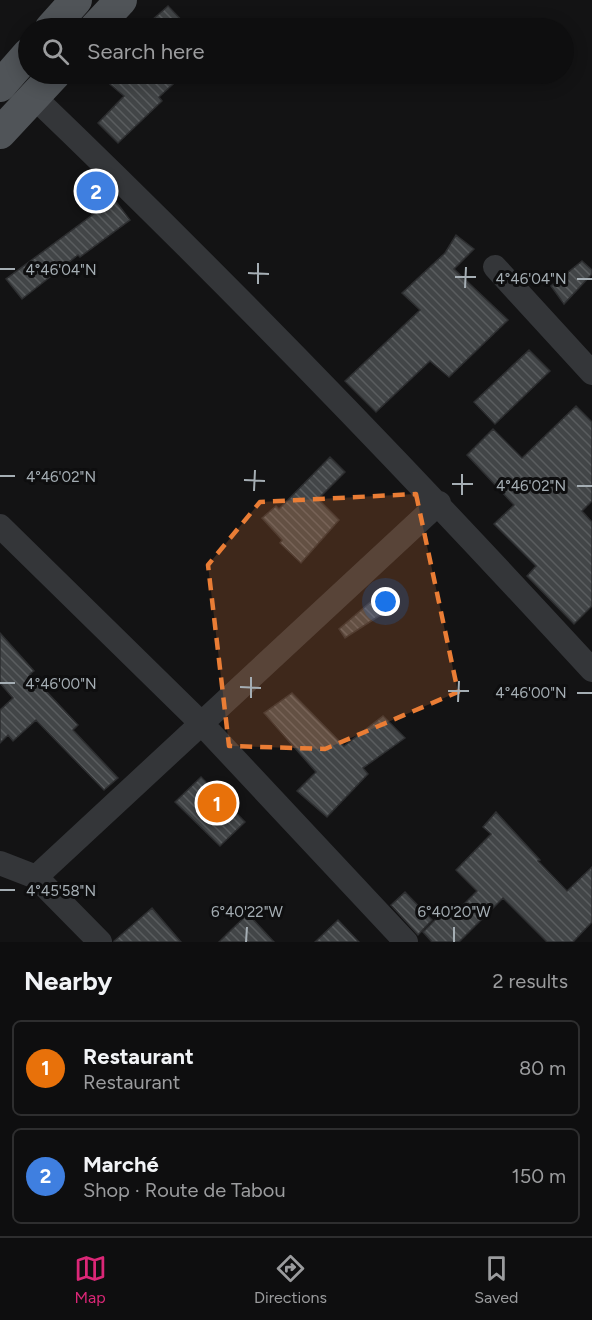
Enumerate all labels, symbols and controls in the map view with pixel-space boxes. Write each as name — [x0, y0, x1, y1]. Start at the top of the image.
search box — [18, 18, 574, 84]
icon: search — [39, 35, 72, 68]
text: Search here — [87, 38, 205, 65]
pin: 2 — [76, 168, 116, 213]
text: 4°46'04"N — [26, 261, 97, 279]
text: 4°46'04"N — [496, 270, 567, 288]
text: 4°46'02"N — [26, 468, 96, 486]
text: 4°46'02"N — [496, 477, 566, 495]
your location — [371, 587, 400, 616]
text: 4°46'00"N — [25, 675, 97, 693]
text: 4°46'00"N — [495, 684, 567, 702]
pin: 1 — [198, 780, 236, 826]
text: 4°45'58"N — [26, 882, 96, 900]
text: 6°40'22"W — [211, 903, 284, 921]
text: 6°40'20"W — [417, 903, 491, 921]
text: Nearby — [24, 965, 112, 997]
text: 2 results — [492, 969, 568, 993]
text: Restaurant — [83, 1043, 194, 1070]
text: 1 — [41, 1056, 50, 1080]
text: 80 m — [519, 1056, 566, 1080]
text: Restaurant — [83, 1070, 180, 1094]
text: Marché — [83, 1151, 159, 1178]
text: 2 — [40, 1164, 51, 1188]
text: 150 m — [511, 1164, 566, 1188]
text: Shop · Route de Tabou — [83, 1178, 286, 1202]
tab: Map — [74, 1252, 107, 1307]
tab: Directions — [254, 1252, 327, 1307]
tab: Saved — [474, 1252, 518, 1307]

